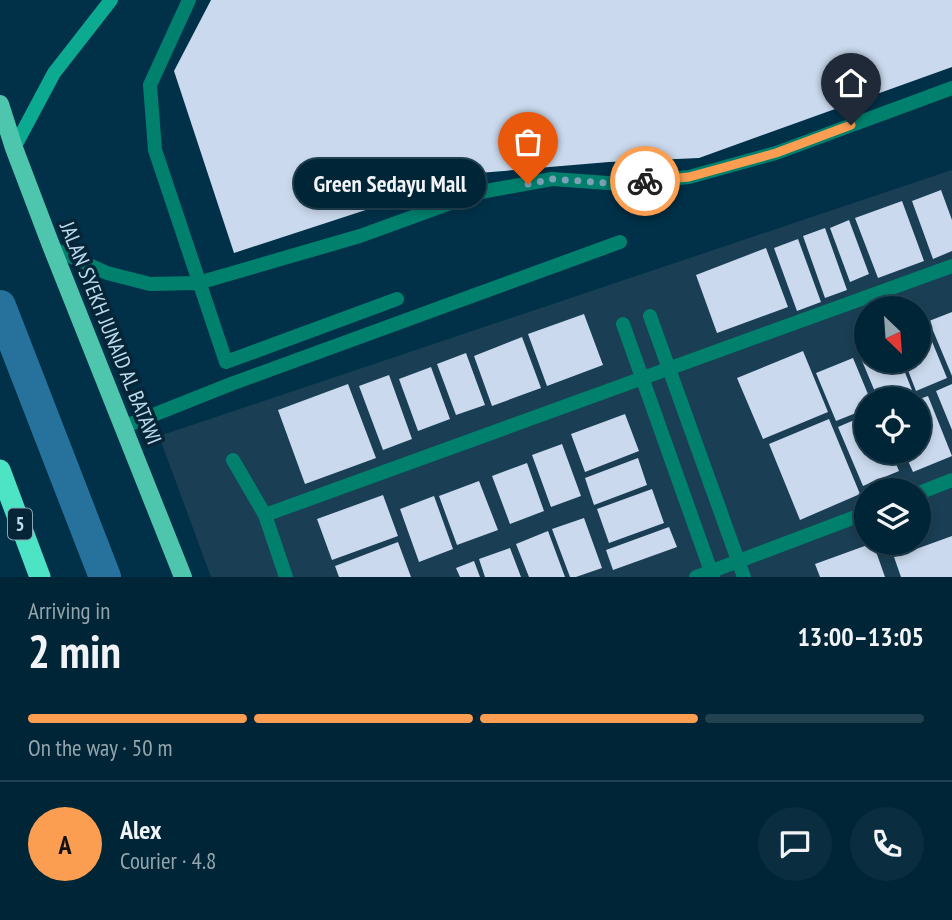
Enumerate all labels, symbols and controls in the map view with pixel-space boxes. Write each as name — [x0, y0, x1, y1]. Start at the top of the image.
pin — [821, 53, 881, 125]
icon: home — [832, 64, 870, 102]
pin — [498, 112, 558, 184]
icon: bag — [509, 123, 547, 161]
courier — [610, 146, 680, 216]
callout: Green Sedayu Mall — [294, 160, 486, 208]
icon: bike — [626, 162, 664, 200]
text: Green Sedayu Mall — [314, 169, 466, 198]
street label: JALAN SYEKH JUNAID AL BATAWI — [54, 217, 168, 448]
north arrow — [854, 296, 931, 373]
map controls — [854, 296, 931, 555]
button: locate — [854, 387, 931, 464]
button: layers — [854, 478, 931, 555]
road number: 5 — [8, 509, 32, 540]
text: Arriving in — [28, 596, 110, 625]
text: 13:00–13:05 — [797, 620, 924, 653]
text: 2 min — [28, 621, 121, 681]
text: On the way · 50 m — [28, 733, 172, 762]
button: chat — [758, 807, 832, 881]
button: phone — [850, 807, 924, 881]
text: Alex — [120, 813, 161, 846]
text: A — [58, 828, 72, 861]
text: Courier · 4.8 — [120, 846, 216, 875]

